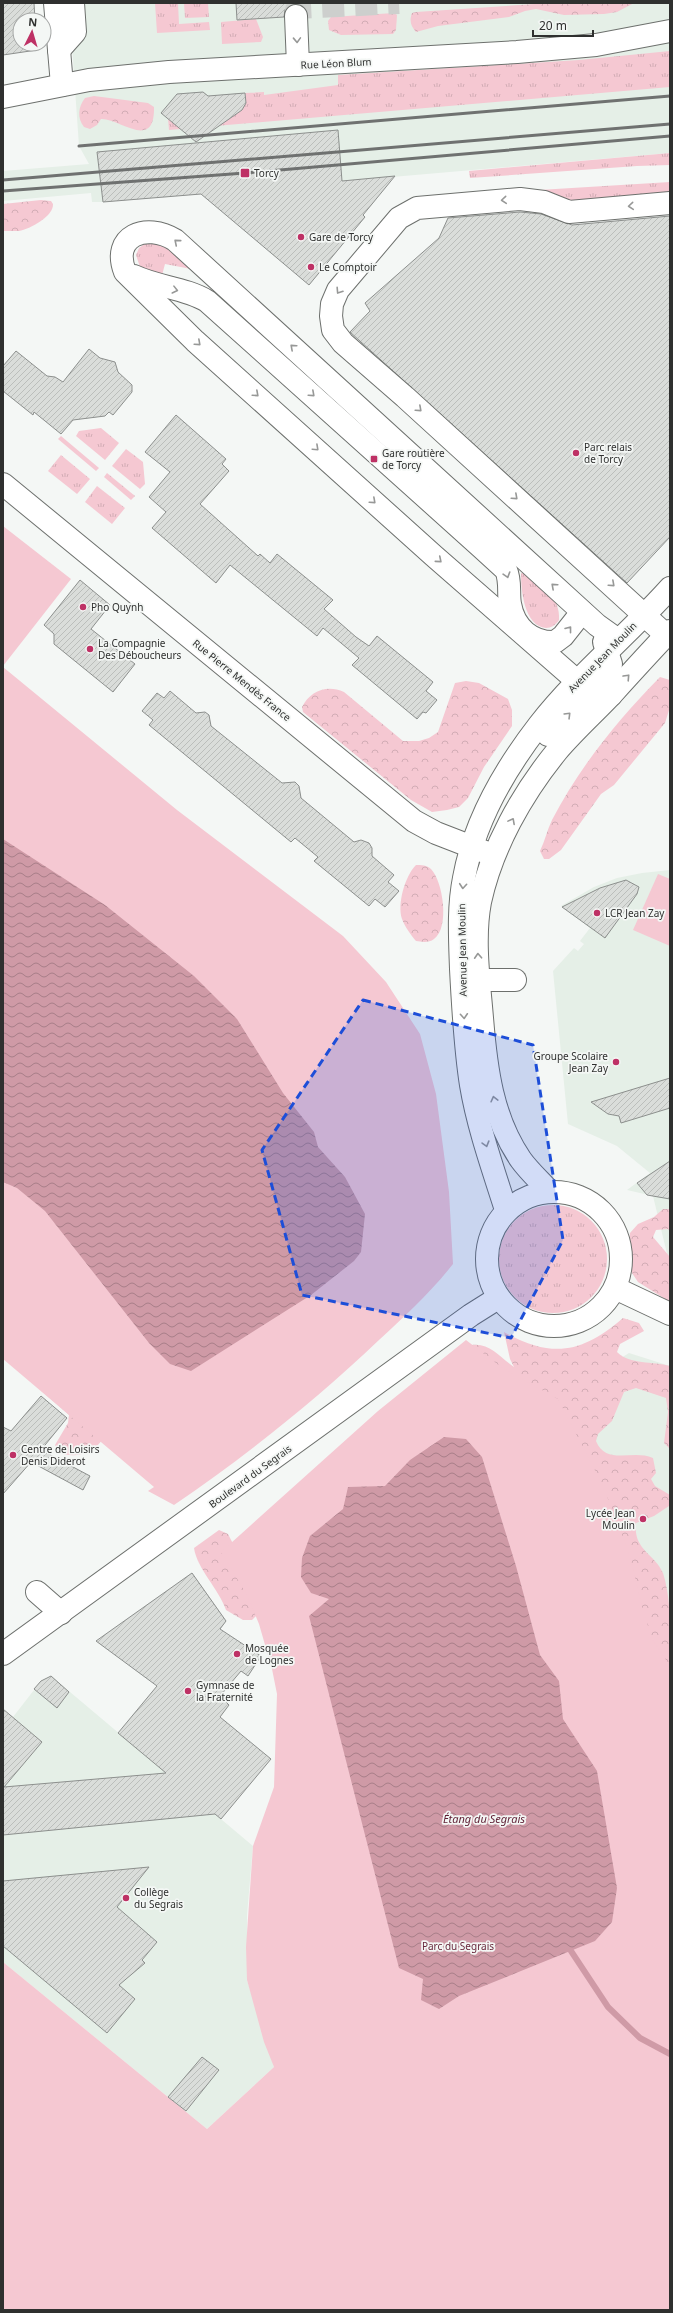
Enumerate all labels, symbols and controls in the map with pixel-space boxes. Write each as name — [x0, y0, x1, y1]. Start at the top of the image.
north arrow — [12, 12, 52, 52]
scale bar — [533, 12, 593, 38]
text: N — [28, 14, 38, 29]
text: 20 m — [539, 17, 567, 34]
one-way arrow — [293, 37, 301, 43]
street label: Rue Léon Blum — [300, 54, 372, 72]
place label: Torcy — [254, 166, 280, 180]
marker: Torcy — [239, 167, 251, 179]
one-way arrow — [501, 196, 507, 205]
one-way arrow — [628, 202, 634, 211]
place label: Gare de Torcy — [309, 230, 374, 244]
marker: Gare de Torcy — [296, 232, 306, 242]
one-way arrow — [174, 240, 182, 247]
place label: Le Comptoir — [319, 260, 377, 274]
marker: Le Comptoir — [306, 262, 316, 272]
one-way arrow — [171, 285, 178, 294]
one-way arrow — [336, 286, 343, 293]
one-way arrow — [193, 338, 201, 345]
one-way arrow — [290, 345, 298, 352]
one-way arrow — [251, 389, 259, 396]
one-way arrow — [307, 389, 315, 396]
one-way arrow — [414, 405, 422, 412]
place label: Parc relais de Torcy — [584, 440, 632, 466]
one-way arrow — [311, 444, 319, 451]
place label: Gare routière de Torcy — [382, 446, 445, 472]
marker: Parc relais de Torcy — [571, 448, 581, 458]
marker: Gare routière de Torcy — [369, 454, 379, 464]
one-way arrow — [510, 492, 518, 499]
one-way arrow — [368, 496, 376, 503]
one-way arrow — [434, 555, 441, 562]
one-way arrow — [502, 572, 511, 579]
one-way arrow — [607, 579, 614, 586]
one-way arrow — [551, 584, 559, 591]
place label: Pho Quynh — [91, 600, 143, 614]
marker: Pho Quynh — [78, 602, 88, 612]
street label: Avenue Jean Moulin — [565, 619, 639, 695]
one-way arrow — [564, 627, 571, 634]
place label: La Compagnie Des Déboucheurs — [98, 636, 182, 662]
street label: Rue Pierre Mendès France — [190, 636, 294, 724]
marker: La Compagnie Des Déboucheurs — [85, 644, 95, 654]
one-way arrow — [622, 674, 629, 681]
one-way arrow — [563, 712, 571, 720]
one-way arrow — [507, 817, 514, 825]
one-way arrow — [458, 883, 467, 889]
street label: Avenue Jean Moulin — [454, 903, 470, 997]
place label: LCR Jean Zay — [605, 906, 665, 920]
marker: LCR Jean Zay — [592, 908, 602, 918]
one-way arrow — [474, 953, 483, 959]
one-way arrow — [460, 1013, 469, 1019]
place label: Groupe Scolaire Jean Zay — [533, 1049, 609, 1075]
marker: Groupe Scolaire Jean Zay — [611, 1057, 621, 1067]
one-way arrow — [490, 1096, 498, 1102]
one-way arrow — [481, 1140, 490, 1147]
street label: Boulevard du Segrais — [206, 1441, 294, 1511]
place label: Centre de Loisirs Denis Diderot — [21, 1442, 100, 1468]
marker: Centre de Loisirs Denis Diderot — [8, 1450, 18, 1460]
place label: Lycée Jean Moulin — [586, 1506, 635, 1532]
marker: Lycée Jean Moulin — [638, 1514, 648, 1524]
place label: Mosquée de Lognes — [245, 1641, 294, 1667]
marker: Mosquée de Lognes — [232, 1649, 242, 1659]
place label: Gymnase de la Fraternité — [196, 1678, 255, 1704]
marker: Gymnase de la Fraternité — [183, 1686, 193, 1696]
water label: Étang du Segrais — [443, 1811, 525, 1826]
place label: Collège du Segrais — [134, 1885, 183, 1911]
marker: Collège du Segrais — [121, 1893, 131, 1903]
park label: Parc du Segrais — [422, 1939, 494, 1953]

